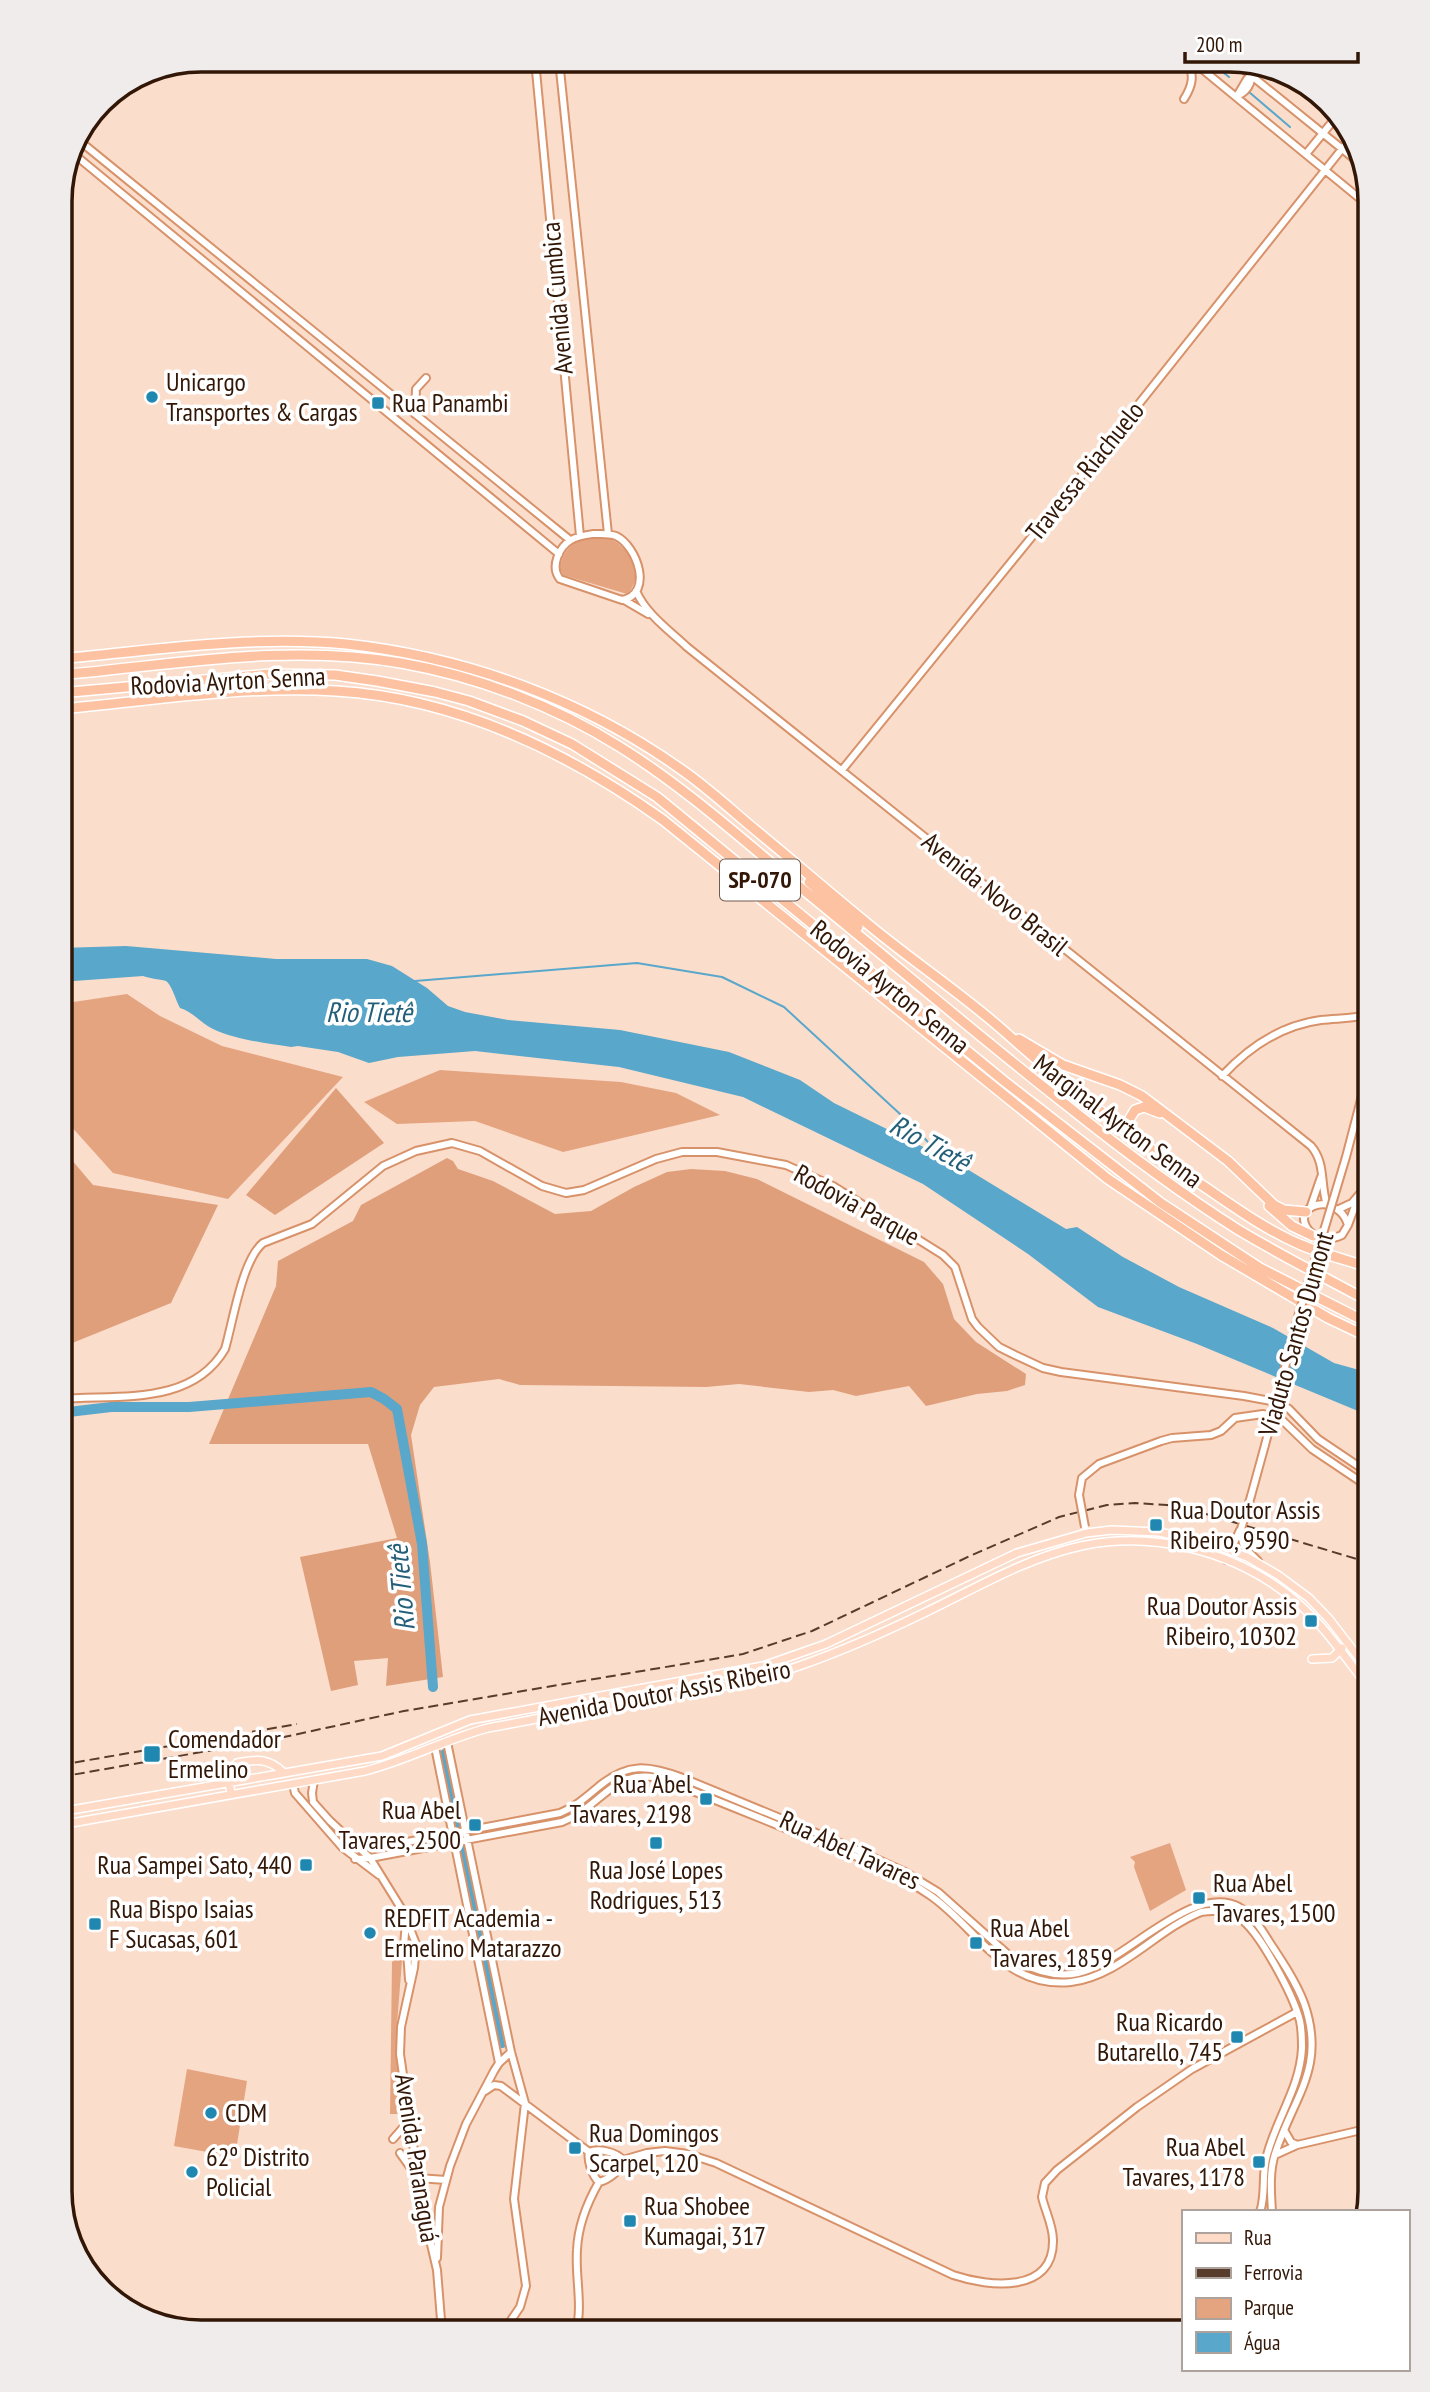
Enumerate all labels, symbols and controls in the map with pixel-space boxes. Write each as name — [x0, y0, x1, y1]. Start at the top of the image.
scale bar — [1185, 21, 1358, 65]
text: 200 m — [1196, 31, 1242, 58]
street label: Avenida Cumbica — [533, 220, 580, 376]
place label: Unicargo Transportes & Cargas — [166, 365, 358, 428]
place label: Rua Panambi — [392, 386, 509, 419]
marker: Unicargo Transportes & Cargas — [144, 389, 160, 405]
street label: Travessa Riachuelo — [1018, 394, 1151, 547]
marker: Rua Panambi — [370, 395, 386, 411]
street label: Rodovia Ayrton Senna — [130, 659, 326, 702]
street label: Avenida Novo Brasil — [916, 825, 1075, 963]
road number: SP-070 — [720, 860, 800, 900]
street label: Rodovia Ayrton Senna — [804, 912, 977, 1061]
water label: Rio Tietê — [326, 993, 414, 1030]
street label: Marginal Ayrton Senna — [1027, 1046, 1209, 1195]
water label: Rio Tietê — [884, 1106, 979, 1181]
street label: Rodovia Parque — [789, 1157, 926, 1253]
street label: Viaduto Santos Dumont — [1250, 1228, 1341, 1441]
place label: Rua Doutor Assis Ribeiro, 9590 — [1170, 1493, 1320, 1556]
marker: Rua Doutor Assis Ribeiro, 9590 — [1148, 1517, 1164, 1533]
water label: Rio Tietê — [378, 1541, 423, 1633]
place label: Rua Doutor Assis Ribeiro, 10302 — [1147, 1589, 1297, 1652]
marker: Rua Doutor Assis Ribeiro, 10302 — [1303, 1613, 1319, 1629]
street label: Avenida Doutor Assis Ribeiro — [535, 1652, 793, 1733]
place label: Comendador Ermelino — [168, 1722, 281, 1785]
marker: Comendador Ermelino — [142, 1744, 162, 1764]
place label: Rua Abel Tavares, 2198 — [570, 1767, 692, 1830]
marker: Rua Abel Tavares, 2198 — [698, 1791, 714, 1807]
place label: Rua Abel Tavares, 2500 — [339, 1793, 461, 1856]
street label: Rua Abel Tavares — [775, 1803, 926, 1896]
marker: Rua Abel Tavares, 2500 — [467, 1817, 483, 1833]
marker: Rua José Lopes Rodrigues, 513 — [648, 1835, 664, 1851]
place label: Rua Sampei Sato, 440 — [97, 1848, 292, 1881]
place label: Rua José Lopes Rodrigues, 513 — [589, 1853, 723, 1916]
marker: Rua Sampei Sato, 440 — [298, 1857, 314, 1873]
place label: Rua Abel Tavares, 1500 — [1213, 1866, 1335, 1929]
marker: Rua Abel Tavares, 1500 — [1191, 1890, 1207, 1906]
place label: Rua Bispo Isaias F Sucasas, 601 — [109, 1892, 253, 1955]
place label: REDFIT Academia - Ermelino Matarazzo — [384, 1901, 561, 1964]
place label: Rua Abel Tavares, 1859 — [990, 1911, 1112, 1974]
marker: Rua Bispo Isaias F Sucasas, 601 — [87, 1916, 103, 1932]
marker: REDFIT Academia - Ermelino Matarazzo — [362, 1925, 378, 1941]
marker: Rua Abel Tavares, 1859 — [968, 1935, 984, 1951]
place label: Rua Ricardo Butarello, 745 — [1097, 2005, 1223, 2068]
marker: Rua Ricardo Butarello, 745 — [1229, 2029, 1245, 2045]
street label: Avenida Paranaguá — [388, 2071, 447, 2245]
place label: CDM — [225, 2096, 267, 2129]
marker: CDM — [203, 2105, 219, 2121]
place label: Rua Domingos Scarpel, 120 — [589, 2116, 719, 2179]
place label: Rua Abel Tavares, 1178 — [1123, 2130, 1245, 2193]
place label: 62º Distrito Policial — [206, 2140, 309, 2203]
marker: Rua Domingos Scarpel, 120 — [567, 2140, 583, 2156]
marker: Rua Abel Tavares, 1178 — [1251, 2154, 1267, 2170]
marker: 62º Distrito Policial — [184, 2164, 200, 2180]
place label: Rua Shobee Kumagai, 317 — [644, 2189, 766, 2252]
legend — [1182, 2210, 1409, 2371]
marker: Rua Shobee Kumagai, 317 — [622, 2213, 638, 2229]
text: Rua — [1244, 2224, 1272, 2251]
text: Ferrovia — [1244, 2259, 1303, 2286]
text: Parque — [1244, 2294, 1294, 2321]
text: Água — [1244, 2329, 1280, 2356]

